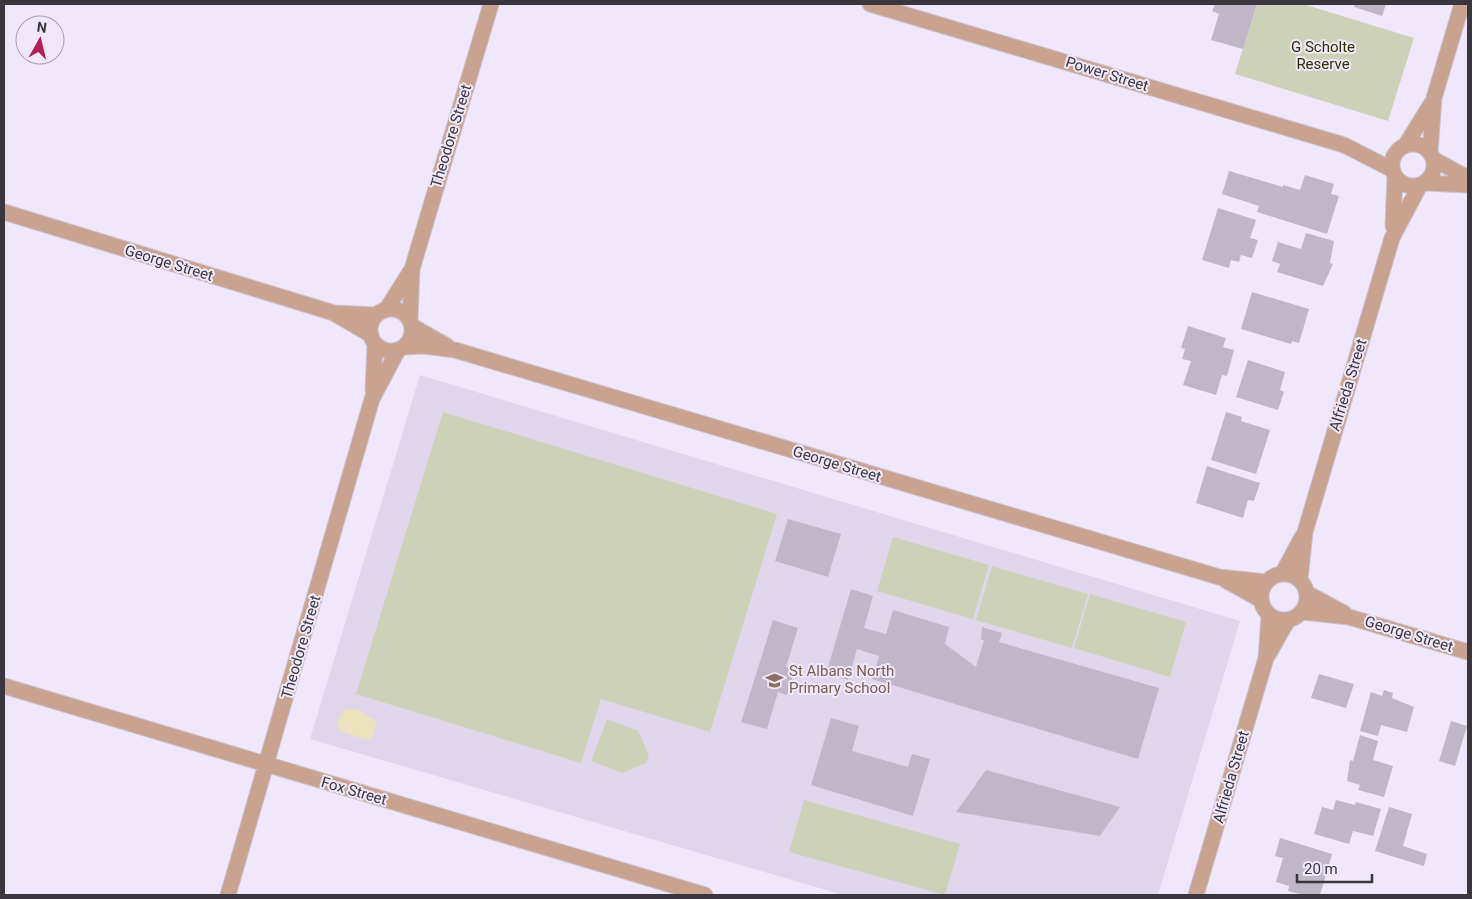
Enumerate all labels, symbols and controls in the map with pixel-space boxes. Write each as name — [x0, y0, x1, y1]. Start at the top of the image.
north arrow — [15, 15, 65, 65]
text: N — [36, 19, 48, 36]
park label: G Scholte Reserve — [1291, 38, 1355, 73]
street label: Power Street — [1063, 53, 1151, 95]
street label: Theodore Street — [427, 82, 475, 190]
street label: George Street — [123, 241, 215, 285]
street label: Alfrieda Street — [1325, 337, 1371, 433]
street label: George Street — [791, 442, 883, 486]
street label: Theodore Street — [278, 593, 324, 701]
street label: George Street — [1363, 612, 1455, 656]
place label: St Albans North Primary School — [789, 662, 894, 697]
school or university icon: St Albans North Primary School — [765, 670, 785, 690]
street label: Alfrieda Street — [1209, 729, 1253, 825]
street label: Fox Street — [319, 773, 389, 809]
scale bar — [1297, 852, 1372, 884]
text: 20 m — [1304, 860, 1338, 878]

